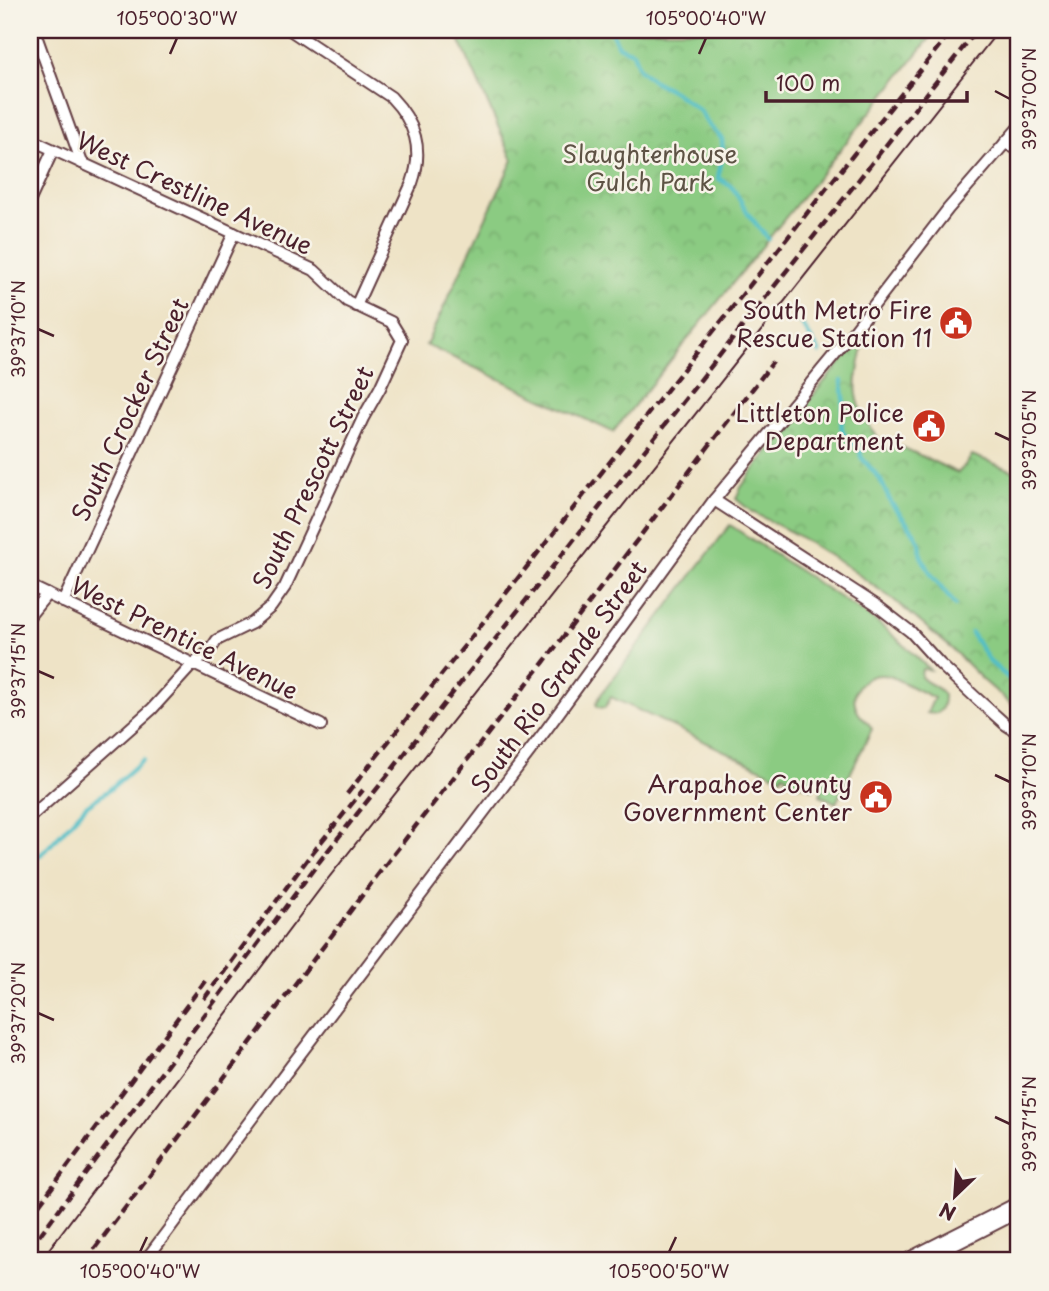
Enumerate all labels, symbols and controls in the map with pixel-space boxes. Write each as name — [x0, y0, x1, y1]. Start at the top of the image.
text: 105°00'30"W — [116, 4, 238, 31]
text: 105°00'40"W — [646, 4, 767, 31]
text: 39°37'00"N — [1015, 48, 1042, 150]
scale bar — [766, 60, 967, 104]
text: 100 m — [776, 66, 840, 98]
street label: West Crestline Avenue — [71, 121, 319, 263]
park label: Slaughterhouse Gulch Park — [562, 135, 738, 199]
text: 39°37'10"N — [4, 280, 31, 378]
street label: South Crocker Street — [61, 291, 197, 527]
place label: South Metro Fire Rescue Station 11 — [736, 291, 932, 355]
public building icon: South Metro Fire Rescue Station 11 — [937, 304, 975, 342]
street label: South Prescott Street — [242, 359, 382, 595]
text: 39°37'05"N — [1015, 389, 1042, 491]
place label: Littleton Police Department — [735, 394, 904, 458]
public building icon: Littleton Police Department — [910, 407, 948, 445]
street label: South Rio Grande Street — [461, 552, 655, 800]
street label: West Prentice Avenue — [65, 566, 305, 708]
text: 39°37'15"N — [4, 623, 31, 719]
text: 39°37'10"N — [1015, 733, 1042, 831]
place label: Arapahoe County Government Center — [623, 765, 853, 829]
public building icon: Arapahoe County Government Center — [857, 778, 895, 816]
text: 39°37'20"N — [4, 962, 31, 1064]
text: 39°37'15"N — [1015, 1076, 1042, 1172]
north arrow — [920, 1162, 990, 1232]
text: N — [935, 1196, 960, 1228]
text: 105°00'40"W — [80, 1257, 201, 1284]
text: 105°00'50"W — [609, 1257, 730, 1284]

